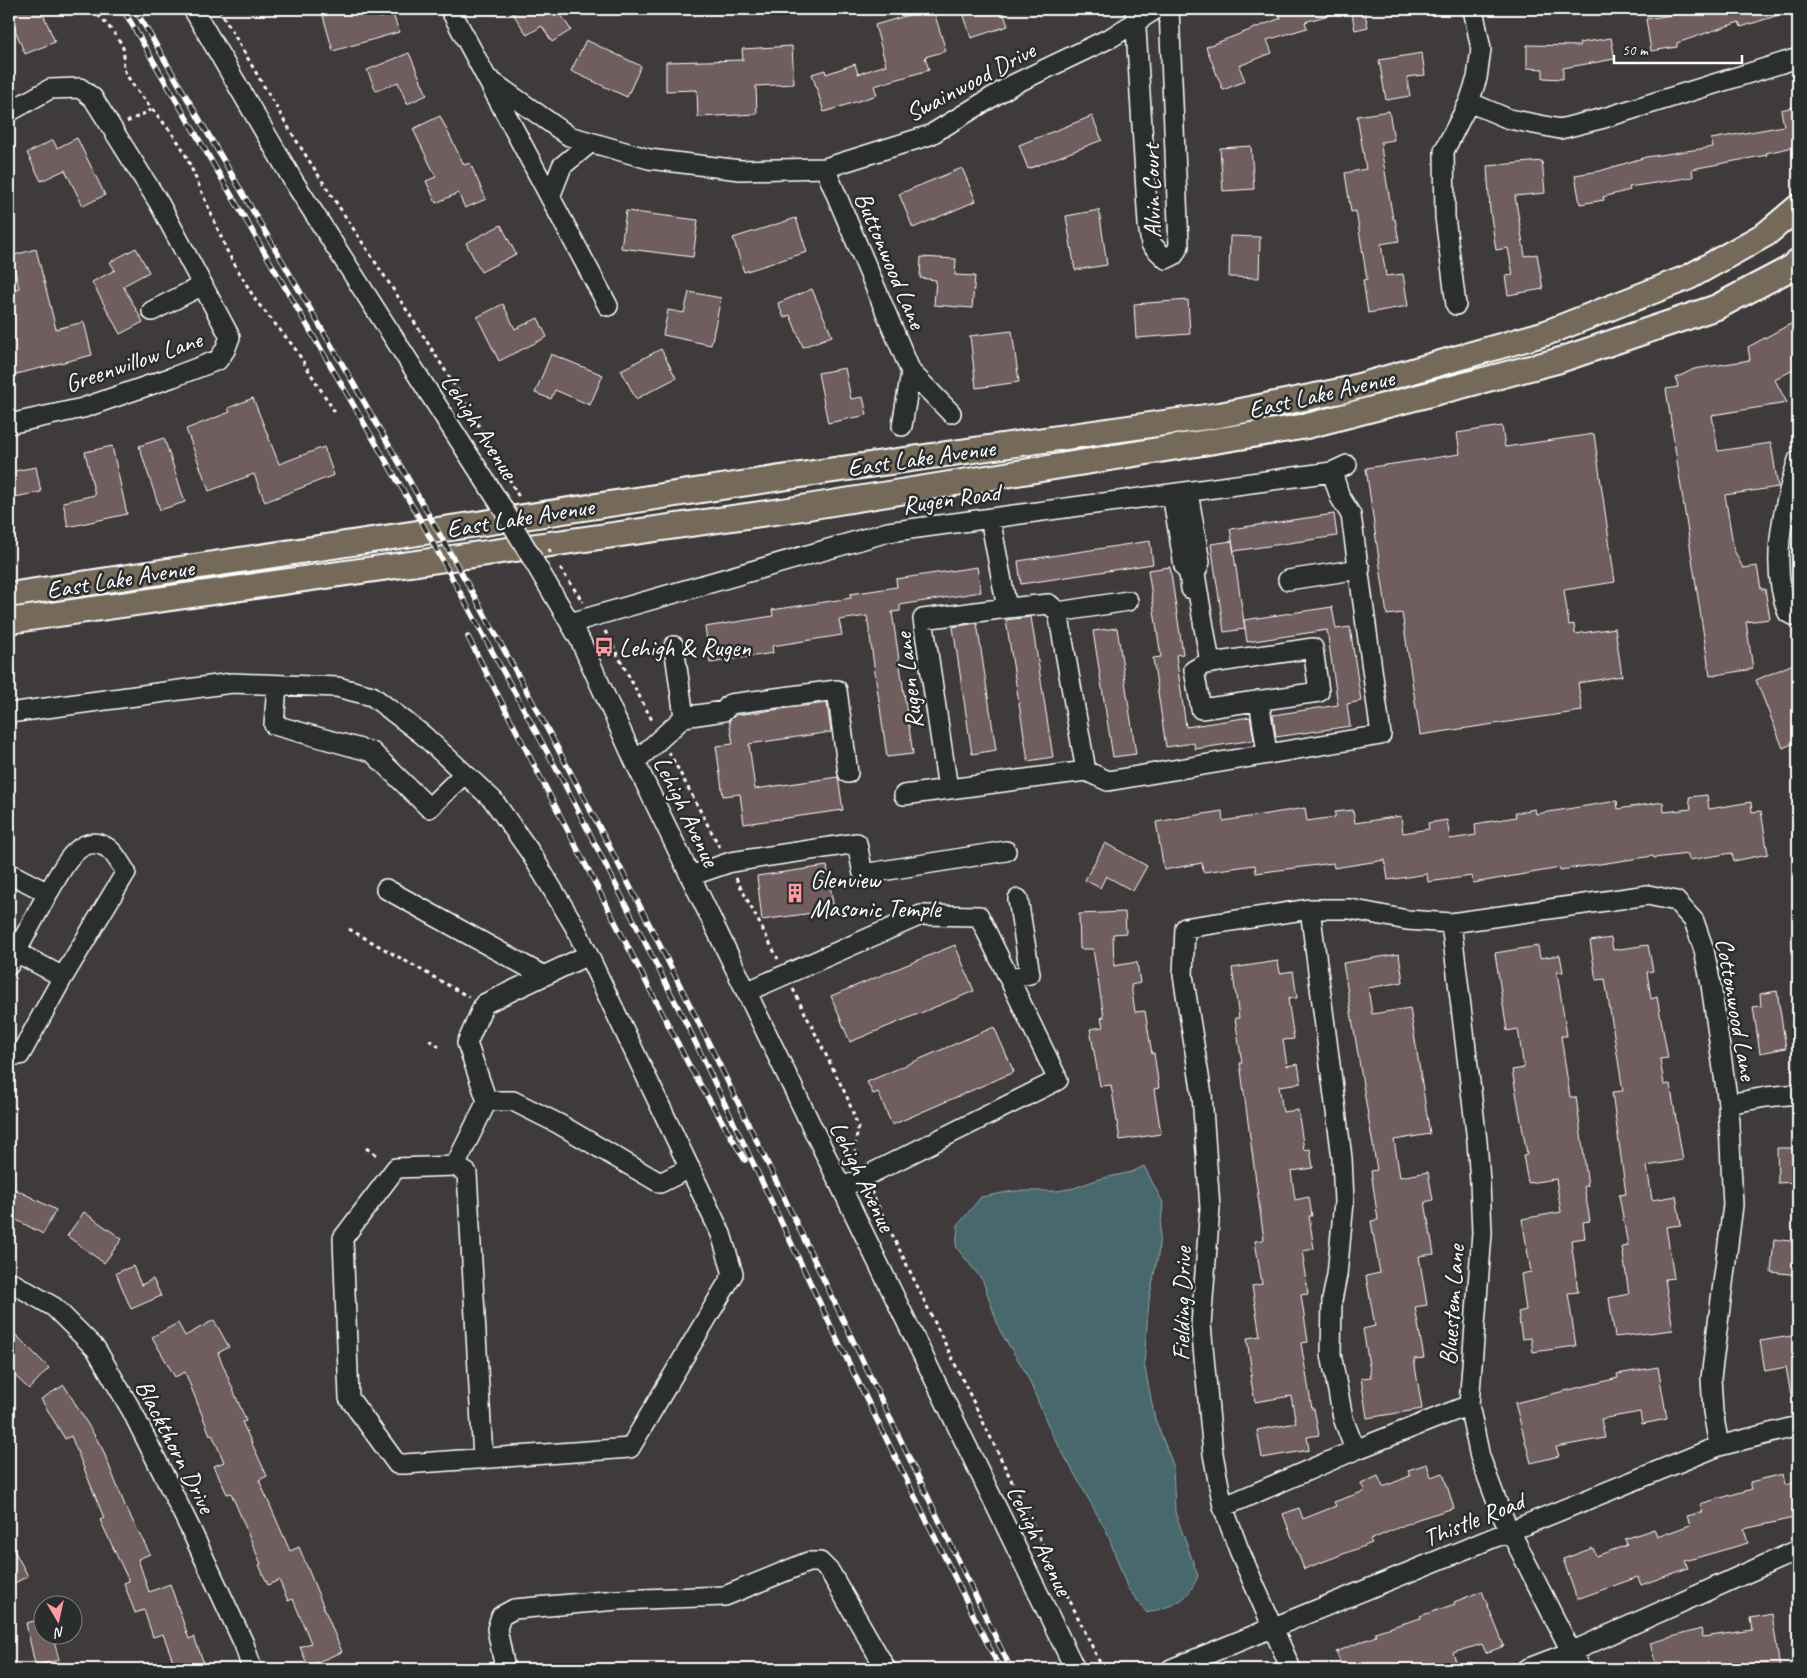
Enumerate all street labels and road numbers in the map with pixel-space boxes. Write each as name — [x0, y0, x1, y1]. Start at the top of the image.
street label: Swainwood Drive — [900, 34, 1042, 129]
street label: Alvin Court — [1135, 141, 1169, 238]
street label: Buttonwood Lane — [847, 187, 934, 335]
street label: Greenwillow Lane — [61, 323, 208, 400]
street label: East Lake Avenue — [1245, 361, 1399, 426]
street label: Lehigh Avenue — [433, 368, 526, 487]
street label: East Lake Avenue — [845, 432, 999, 484]
street label: Rugen Road — [900, 476, 1005, 522]
street label: East Lake Avenue — [444, 490, 598, 545]
street label: East Lake Avenue — [44, 551, 198, 606]
street label: Rugen Lane — [887, 629, 931, 731]
street label: Lehigh Avenue — [646, 751, 727, 874]
street label: Cottonwood Lane — [1708, 936, 1765, 1085]
street label: Lehigh Avenue — [822, 1116, 903, 1239]
street label: Bluestem Lane — [1432, 1242, 1472, 1366]
street label: Fielding Drive — [1165, 1245, 1199, 1361]
street label: Blackthorn Drive — [128, 1374, 223, 1520]
street label: Lehigh Avenue — [999, 1480, 1080, 1603]
street label: Thistle Road — [1418, 1484, 1532, 1555]

